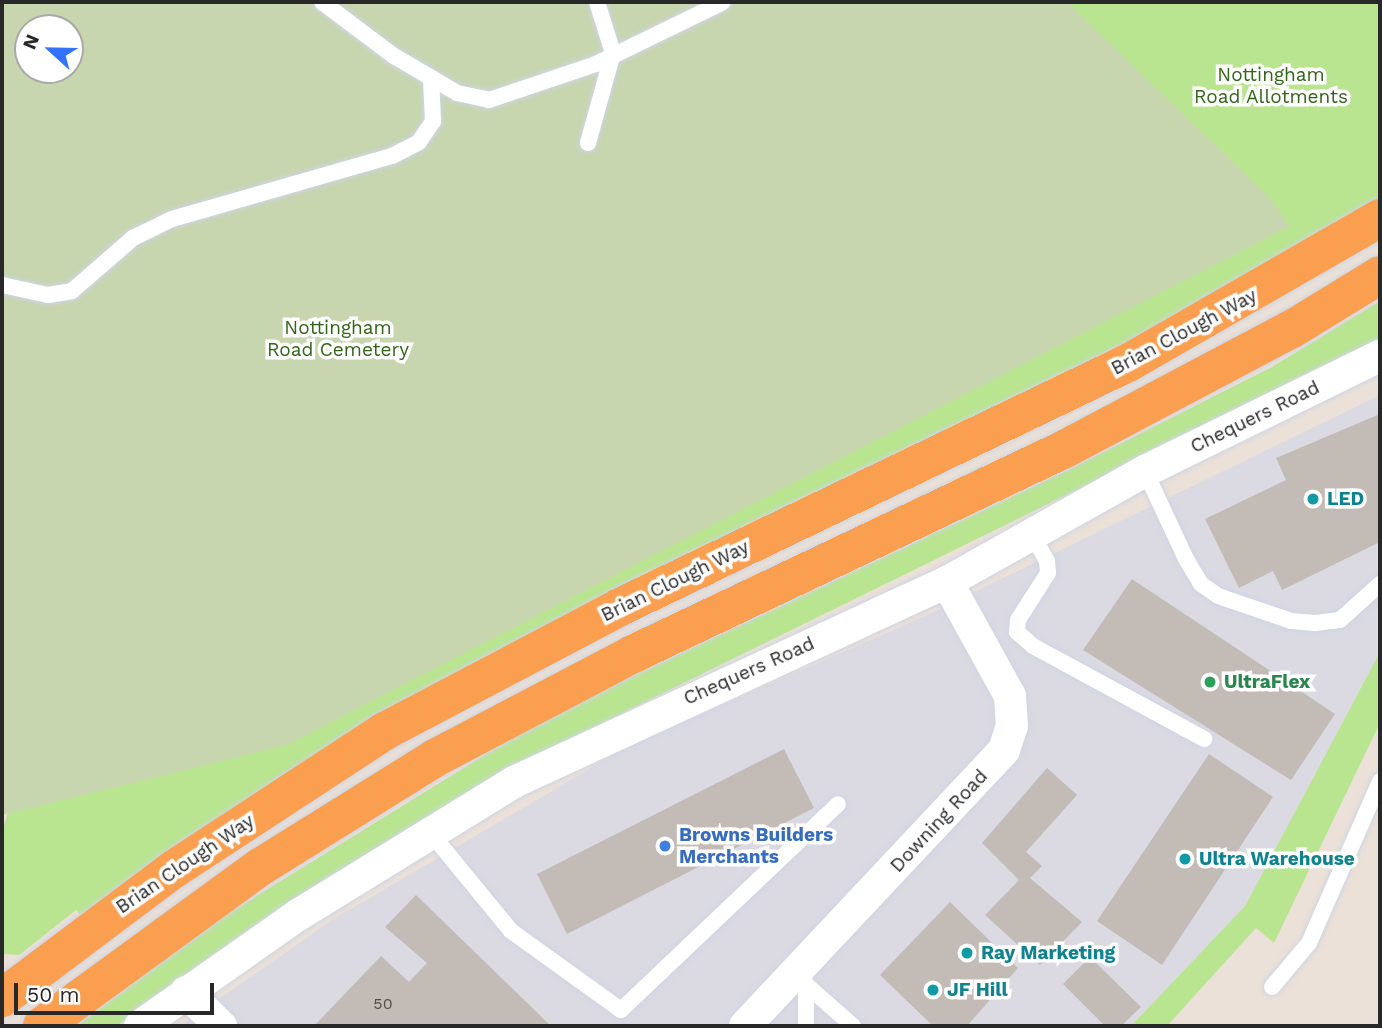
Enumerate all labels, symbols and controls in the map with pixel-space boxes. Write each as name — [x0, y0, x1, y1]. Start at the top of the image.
north arrow — [14, 14, 84, 84]
text: N — [18, 31, 44, 53]
park label: Nottingham Road Allotments — [1194, 64, 1348, 108]
street label: Brian Clough Way — [1107, 284, 1261, 380]
park label: Nottingham Road Cemetery — [267, 317, 409, 361]
street label: Chequers Road — [1187, 376, 1323, 458]
place label: LED — [1327, 488, 1364, 510]
marker: LED — [1305, 491, 1321, 507]
street label: Brian Clough Way — [597, 535, 753, 627]
street label: Chequers Road — [680, 632, 818, 710]
place label: UltraFlex — [1224, 671, 1310, 693]
marker: UltraFlex — [1202, 674, 1218, 690]
street label: Downing Road — [886, 765, 992, 877]
street label: Brian Clough Way — [111, 809, 259, 919]
place label: Browns Builders Merchants — [679, 824, 833, 868]
marker: Browns Builders Merchants — [657, 838, 673, 854]
place label: Ultra Warehouse — [1199, 848, 1355, 870]
marker: Ultra Warehouse — [1177, 851, 1193, 867]
place label: Ray Marketing — [981, 942, 1115, 964]
marker: Ray Marketing — [959, 945, 975, 961]
scale bar — [18, 968, 217, 1012]
place label: JF Hill — [947, 979, 1008, 1001]
text: 50 m — [27, 982, 79, 1007]
marker: JF Hill — [925, 982, 941, 998]
house number: 50 — [373, 994, 393, 1014]

